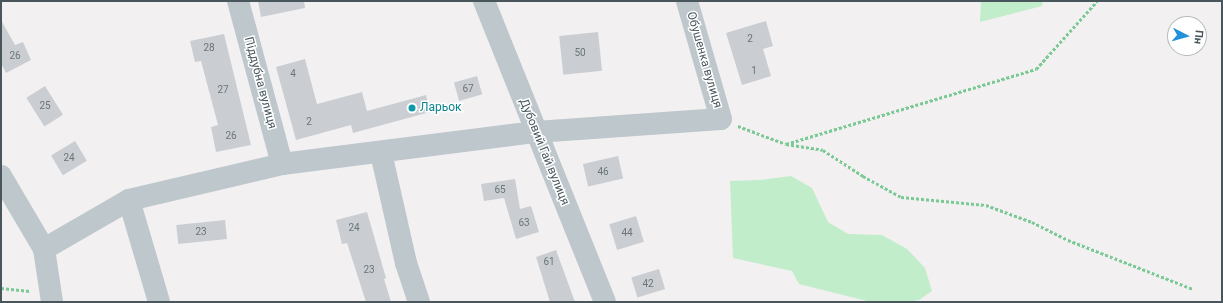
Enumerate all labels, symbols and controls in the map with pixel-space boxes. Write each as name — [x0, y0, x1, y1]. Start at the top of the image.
street label: Обушенка вулиця — [683, 10, 725, 110]
north arrow — [1167, 16, 1207, 56]
text: Пн — [1191, 30, 1206, 45]
house number: 2 — [747, 33, 753, 45]
street label: Піддубна вулиця — [241, 35, 279, 131]
house number: 28 — [203, 42, 215, 54]
house number: 50 — [574, 47, 586, 59]
house number: 26 — [9, 50, 21, 62]
house number: 1 — [751, 65, 757, 77]
house number: 4 — [290, 68, 296, 80]
house number: 67 — [462, 83, 474, 95]
house number: 27 — [217, 84, 229, 96]
street label: Дубовий Гай вулиця — [516, 97, 572, 207]
house number: 25 — [39, 100, 51, 112]
place label: Ларьок — [420, 101, 462, 115]
marker: Ларьок — [407, 103, 417, 113]
house number: 2 — [306, 116, 312, 128]
house number: 26 — [225, 130, 237, 142]
house number: 24 — [63, 152, 75, 164]
house number: 46 — [597, 166, 609, 178]
house number: 65 — [494, 184, 506, 196]
house number: 63 — [518, 217, 530, 229]
house number: 24 — [348, 222, 360, 234]
house number: 23 — [195, 226, 207, 238]
house number: 44 — [621, 227, 633, 239]
house number: 61 — [543, 256, 555, 268]
house number: 23 — [363, 264, 375, 276]
house number: 42 — [642, 278, 654, 290]

